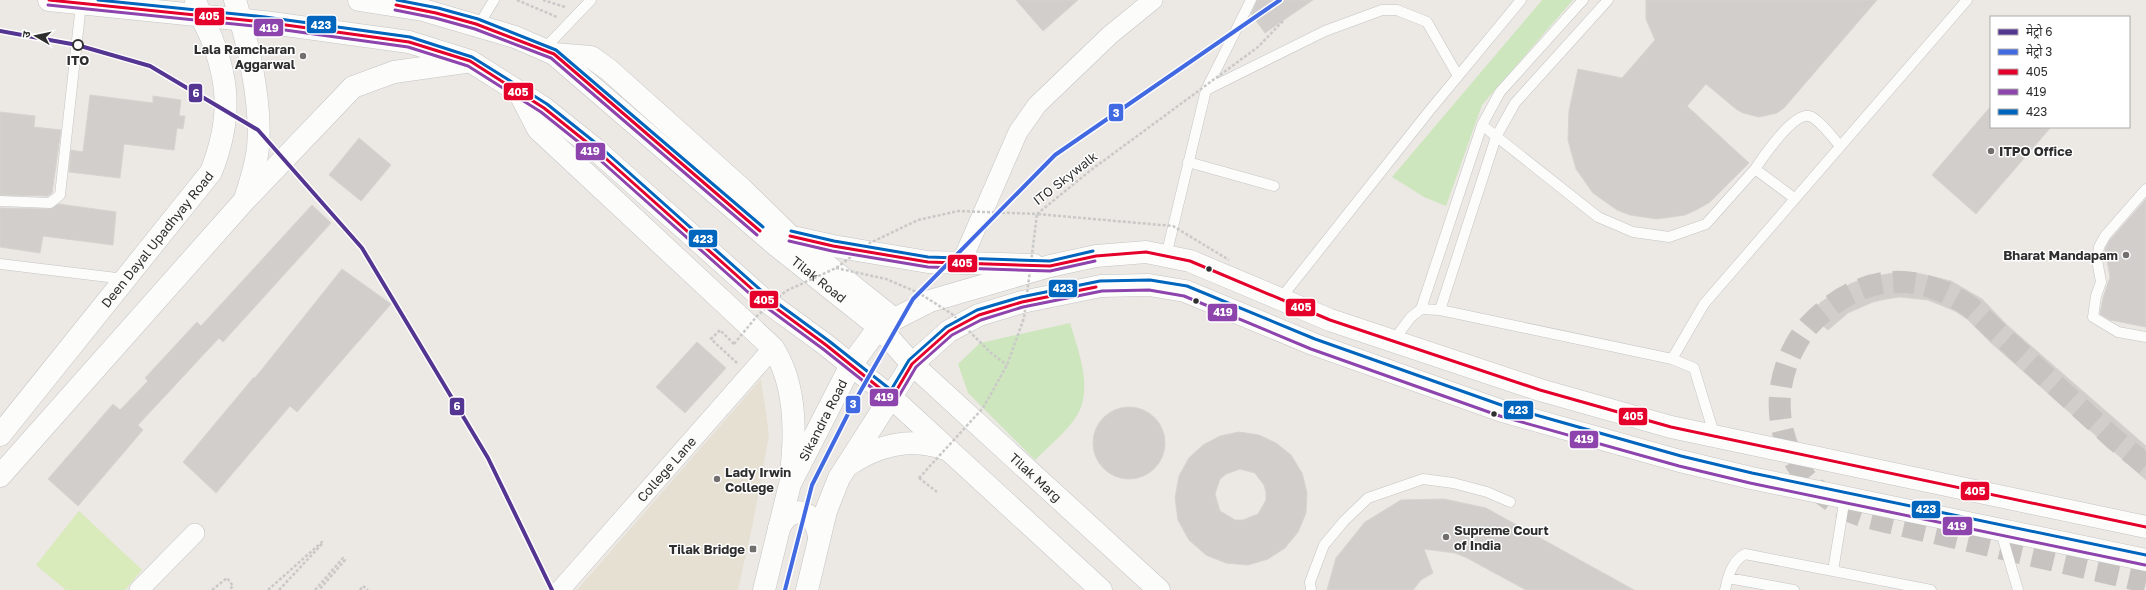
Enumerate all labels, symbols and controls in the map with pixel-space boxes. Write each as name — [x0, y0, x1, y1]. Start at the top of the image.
line badge: 405 — [194, 7, 225, 26]
text: 405 — [199, 9, 220, 22]
line badge: 423 — [306, 15, 337, 34]
north arrow — [16, 16, 56, 56]
legend — [1990, 16, 2130, 128]
line badge: 419 — [253, 18, 284, 37]
text: 423 — [311, 18, 331, 31]
text: 419 — [259, 21, 279, 34]
text: मेट्रो 6 — [2026, 24, 2053, 39]
text: उ — [19, 30, 33, 39]
marker: ITO — [72, 39, 84, 51]
place label: Lala Ramcharan Aggarwal — [194, 41, 296, 72]
text: मेट्रो 3 — [2026, 44, 2052, 59]
marker: Lala Ramcharan Aggarwal — [298, 51, 308, 61]
place label: ITO — [67, 52, 89, 68]
text: 405 — [2026, 64, 2048, 79]
line badge: 405 — [503, 82, 534, 101]
line badge: 6 — [188, 83, 203, 103]
text: 419 — [2026, 84, 2046, 99]
text: 405 — [508, 85, 529, 98]
text: 6 — [193, 86, 200, 99]
line badge: 3 — [1108, 103, 1124, 122]
text: 423 — [2026, 104, 2047, 119]
text: 3 — [1113, 106, 1120, 119]
line badge: 419 — [575, 142, 606, 161]
place label: ITPO Office — [1999, 143, 2073, 159]
text: 419 — [580, 144, 600, 157]
marker: ITPO Office — [1986, 146, 1996, 156]
street label: ITO Skywalk — [1030, 148, 1101, 208]
street label: Deen Dayal Upadhyay Road — [98, 168, 217, 311]
line badge: 423 — [688, 229, 718, 248]
text: 423 — [693, 232, 713, 245]
place label: Bharat Mandapam — [2003, 247, 2118, 263]
marker: Bharat Mandapam — [2121, 250, 2131, 260]
street label: Tilak Road — [788, 253, 850, 306]
line badge: 405 — [947, 254, 978, 273]
text: 405 — [952, 256, 973, 269]
unlabelled marker — [1204, 264, 1214, 274]
line badge: 423 — [1048, 279, 1078, 298]
text: 423 — [1053, 281, 1073, 294]
line badge: 405 — [749, 290, 779, 309]
text: 405 — [754, 293, 775, 306]
unlabelled marker — [1191, 296, 1201, 306]
line badge: 405 — [1285, 298, 1316, 317]
text: 405 — [1291, 300, 1312, 313]
line badge: 419 — [1207, 303, 1238, 322]
text: 419 — [1213, 305, 1233, 318]
street label: Sikandra Road — [795, 376, 850, 464]
line badge: 419 — [869, 388, 899, 407]
text: 419 — [874, 390, 894, 403]
line badge: 3 — [845, 395, 861, 414]
line badge: 6 — [449, 397, 465, 416]
text: 3 — [850, 397, 857, 410]
text: 6 — [454, 399, 461, 412]
line badge: 423 — [1503, 400, 1534, 420]
text: 423 — [1508, 403, 1528, 416]
line badge: 405 — [1618, 407, 1648, 426]
unlabelled marker — [1489, 409, 1499, 419]
text: 405 — [1623, 409, 1644, 422]
line badge: 419 — [1569, 430, 1599, 449]
text: 419 — [1574, 432, 1594, 445]
street label: College Lane — [633, 433, 699, 505]
street label: Tilak Marg — [1006, 449, 1065, 505]
place label: Lady Irwin College — [725, 464, 791, 495]
marker: Lady Irwin College — [712, 474, 722, 484]
line badge: 405 — [1960, 481, 1990, 501]
text: 405 — [1965, 484, 1986, 497]
line badge: 423 — [1911, 500, 1941, 519]
text: 423 — [1916, 502, 1936, 515]
line badge: 419 — [1942, 516, 1973, 536]
text: 419 — [1947, 519, 1967, 532]
place label: Supreme Court of India — [1454, 522, 1549, 553]
marker: Supreme Court of India — [1441, 532, 1451, 542]
place label: Tilak Bridge — [669, 541, 745, 557]
marker: Tilak Bridge — [748, 544, 758, 554]

